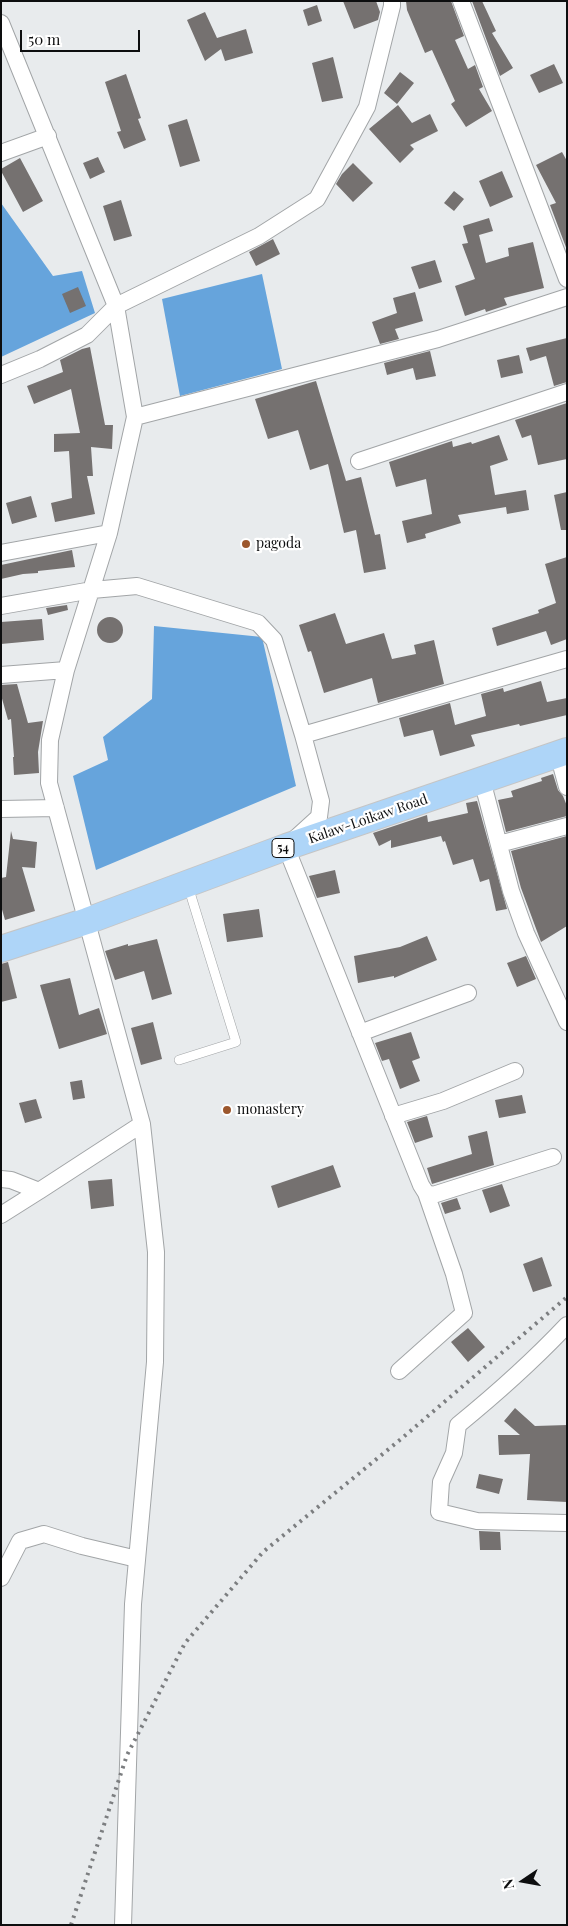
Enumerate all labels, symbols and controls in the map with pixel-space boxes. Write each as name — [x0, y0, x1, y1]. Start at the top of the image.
scale bar — [22, 20, 142, 52]
text: 50 m — [28, 29, 60, 49]
place label: pagoda — [256, 536, 301, 552]
marker: pagoda — [240, 538, 252, 550]
street label: Kalaw-Loikaw Road — [306, 791, 430, 847]
road number: 54 — [272, 838, 294, 858]
place label: monastery — [237, 1102, 304, 1118]
marker: monastery — [221, 1104, 233, 1116]
north arrow — [498, 1856, 548, 1906]
text: N — [497, 1877, 518, 1891]

